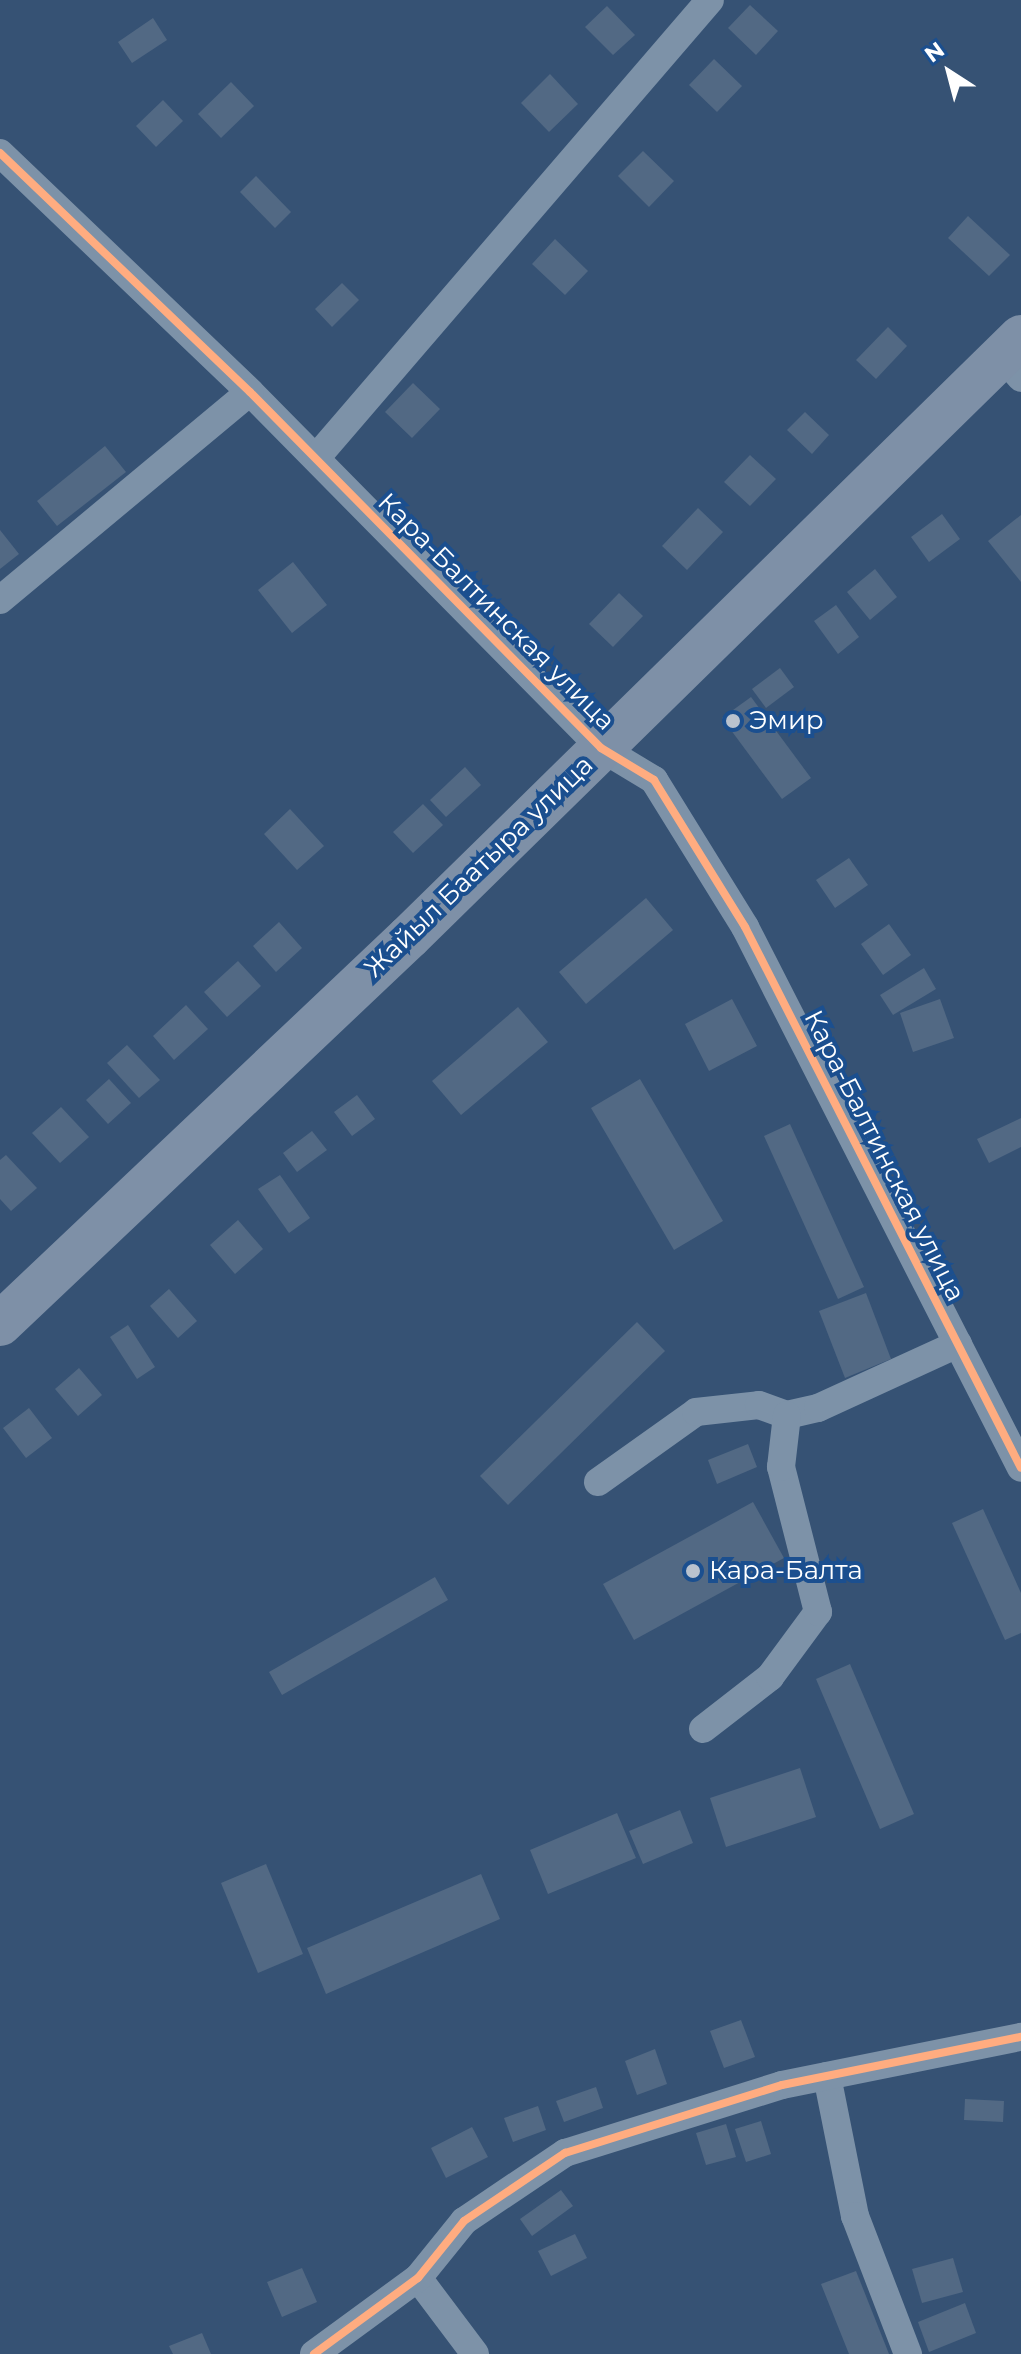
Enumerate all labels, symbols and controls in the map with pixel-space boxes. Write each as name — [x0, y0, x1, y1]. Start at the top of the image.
north arrow — [909, 32, 989, 112]
text: N — [919, 36, 950, 68]
street label: Кара-Балтинская улица — [371, 487, 621, 737]
place label: Эмир — [749, 705, 824, 737]
marker: Эмир — [724, 712, 742, 730]
street label: Жайыл Баатыра улица — [358, 750, 600, 984]
street label: Кара-Балтинская улица — [797, 1005, 971, 1307]
place label: Кара-Балта — [709, 1555, 863, 1587]
marker: Кара-Балта — [684, 1562, 702, 1580]

